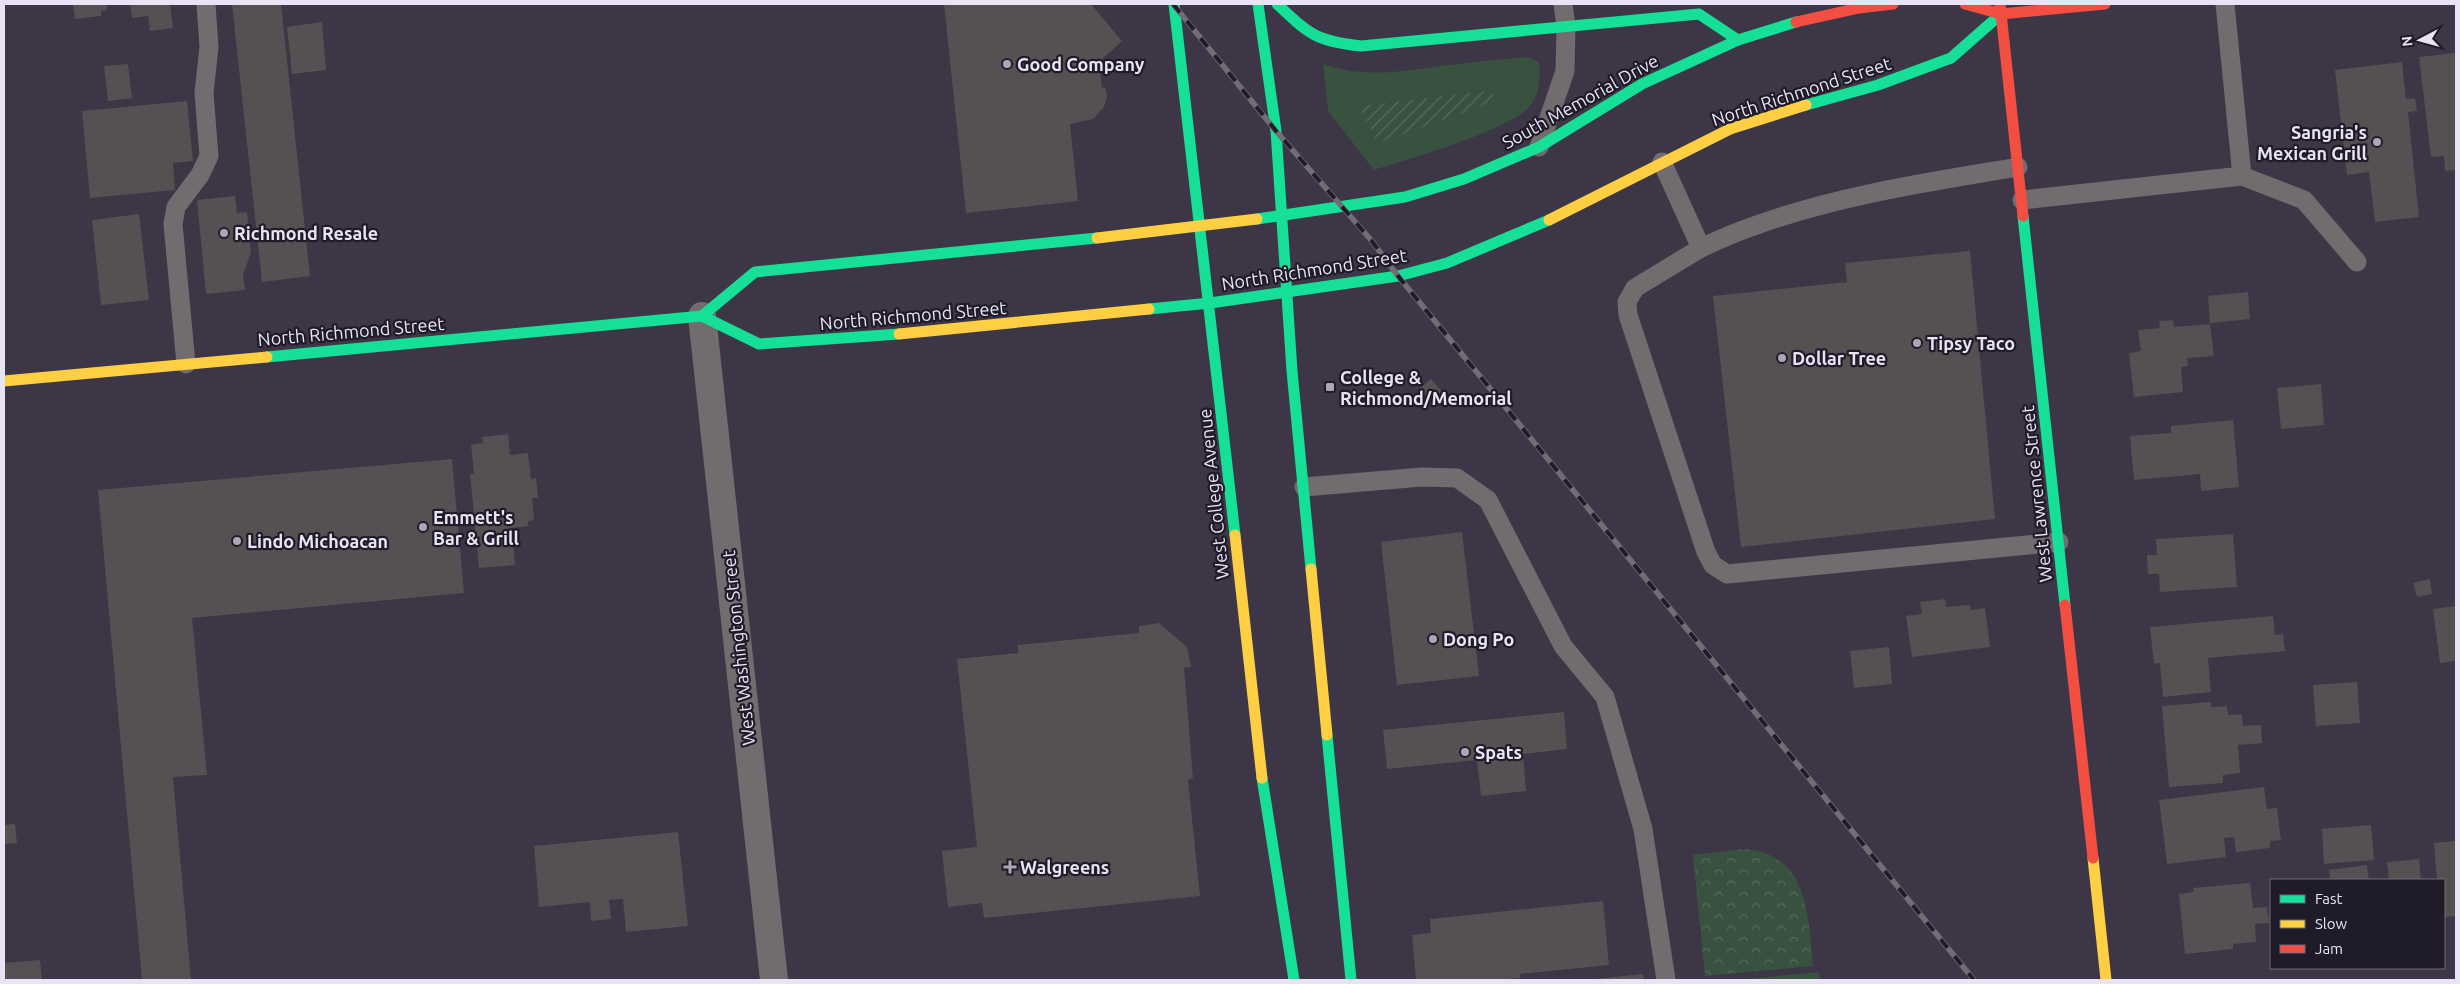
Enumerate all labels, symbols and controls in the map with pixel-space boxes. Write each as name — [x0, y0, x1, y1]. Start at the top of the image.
north arrow — [2395, 15, 2445, 65]
text: N — [2399, 35, 2416, 47]
street label: South Memorial Drive — [1499, 50, 1661, 152]
street label: North Richmond Street — [1709, 53, 1893, 129]
place label: Good Company — [1017, 54, 1145, 74]
marker: Good Company — [1001, 58, 1013, 70]
place label: Sangria's Mexican Grill — [2257, 122, 2368, 163]
marker: Sangria's Mexican Grill — [2371, 136, 2383, 148]
place label: Richmond Resale — [234, 223, 378, 243]
marker: Richmond Resale — [218, 227, 230, 239]
street label: North Richmond Street — [1220, 244, 1408, 294]
street label: North Richmond Street — [819, 297, 1007, 333]
street label: North Richmond Street — [257, 313, 445, 349]
place label: Tipsy Taco — [1927, 333, 2015, 353]
marker: Tipsy Taco — [1911, 337, 1923, 349]
place label: Dollar Tree — [1792, 348, 1886, 368]
marker: Dollar Tree — [1776, 352, 1788, 364]
place label: College & Richmond/Memorial — [1340, 367, 1512, 408]
marker: College & Richmond/Memorial — [1324, 381, 1336, 393]
street label: West Lawrence Street — [2017, 405, 2055, 583]
street label: West College Avenue — [1194, 408, 1232, 580]
place label: Emmett's Bar & Grill — [433, 507, 519, 548]
marker: Emmett's Bar & Grill — [417, 521, 429, 533]
place label: Lindo Michoacan — [247, 531, 388, 551]
marker: Lindo Michoacan — [231, 535, 243, 547]
street label: West Washington Street — [718, 549, 758, 747]
place label: Dong Po — [1443, 629, 1514, 649]
marker: Dong Po — [1427, 633, 1439, 645]
place label: Spats — [1475, 742, 1522, 762]
marker: Spats — [1459, 746, 1471, 758]
place label: Walgreens — [1020, 857, 1109, 877]
marker: Walgreens — [1004, 861, 1016, 873]
legend — [2270, 879, 2445, 969]
text: Fast — [2315, 890, 2343, 907]
text: Slow — [2315, 915, 2348, 932]
text: Jam — [2315, 940, 2343, 957]

